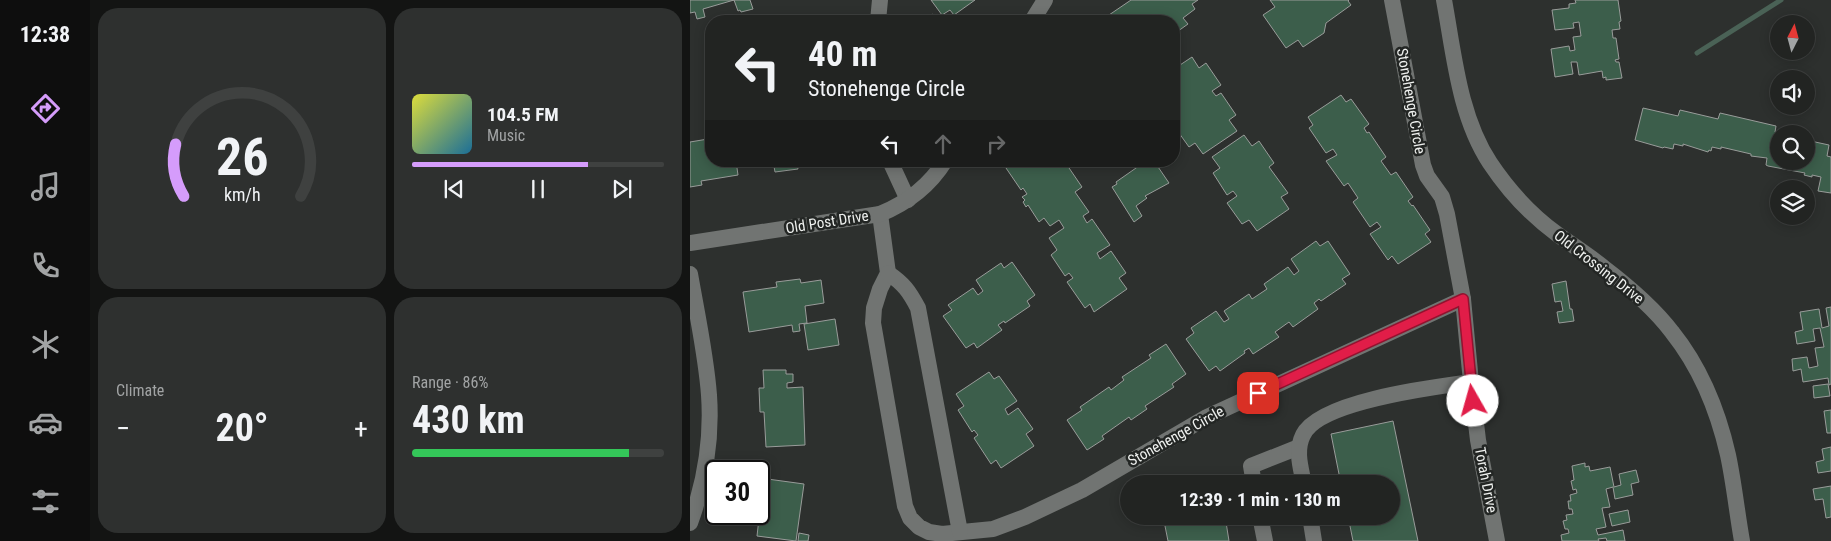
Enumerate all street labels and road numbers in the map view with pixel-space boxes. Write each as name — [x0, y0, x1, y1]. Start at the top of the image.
street label: Stonehenge Circle — [1393, 47, 1429, 155]
street label: Old Post Drive — [784, 207, 870, 237]
street label: Old Crossing Drive — [1551, 226, 1647, 308]
street label: Stonehenge Circle — [1125, 402, 1227, 470]
street label: Torah Drive — [1471, 446, 1501, 514]

